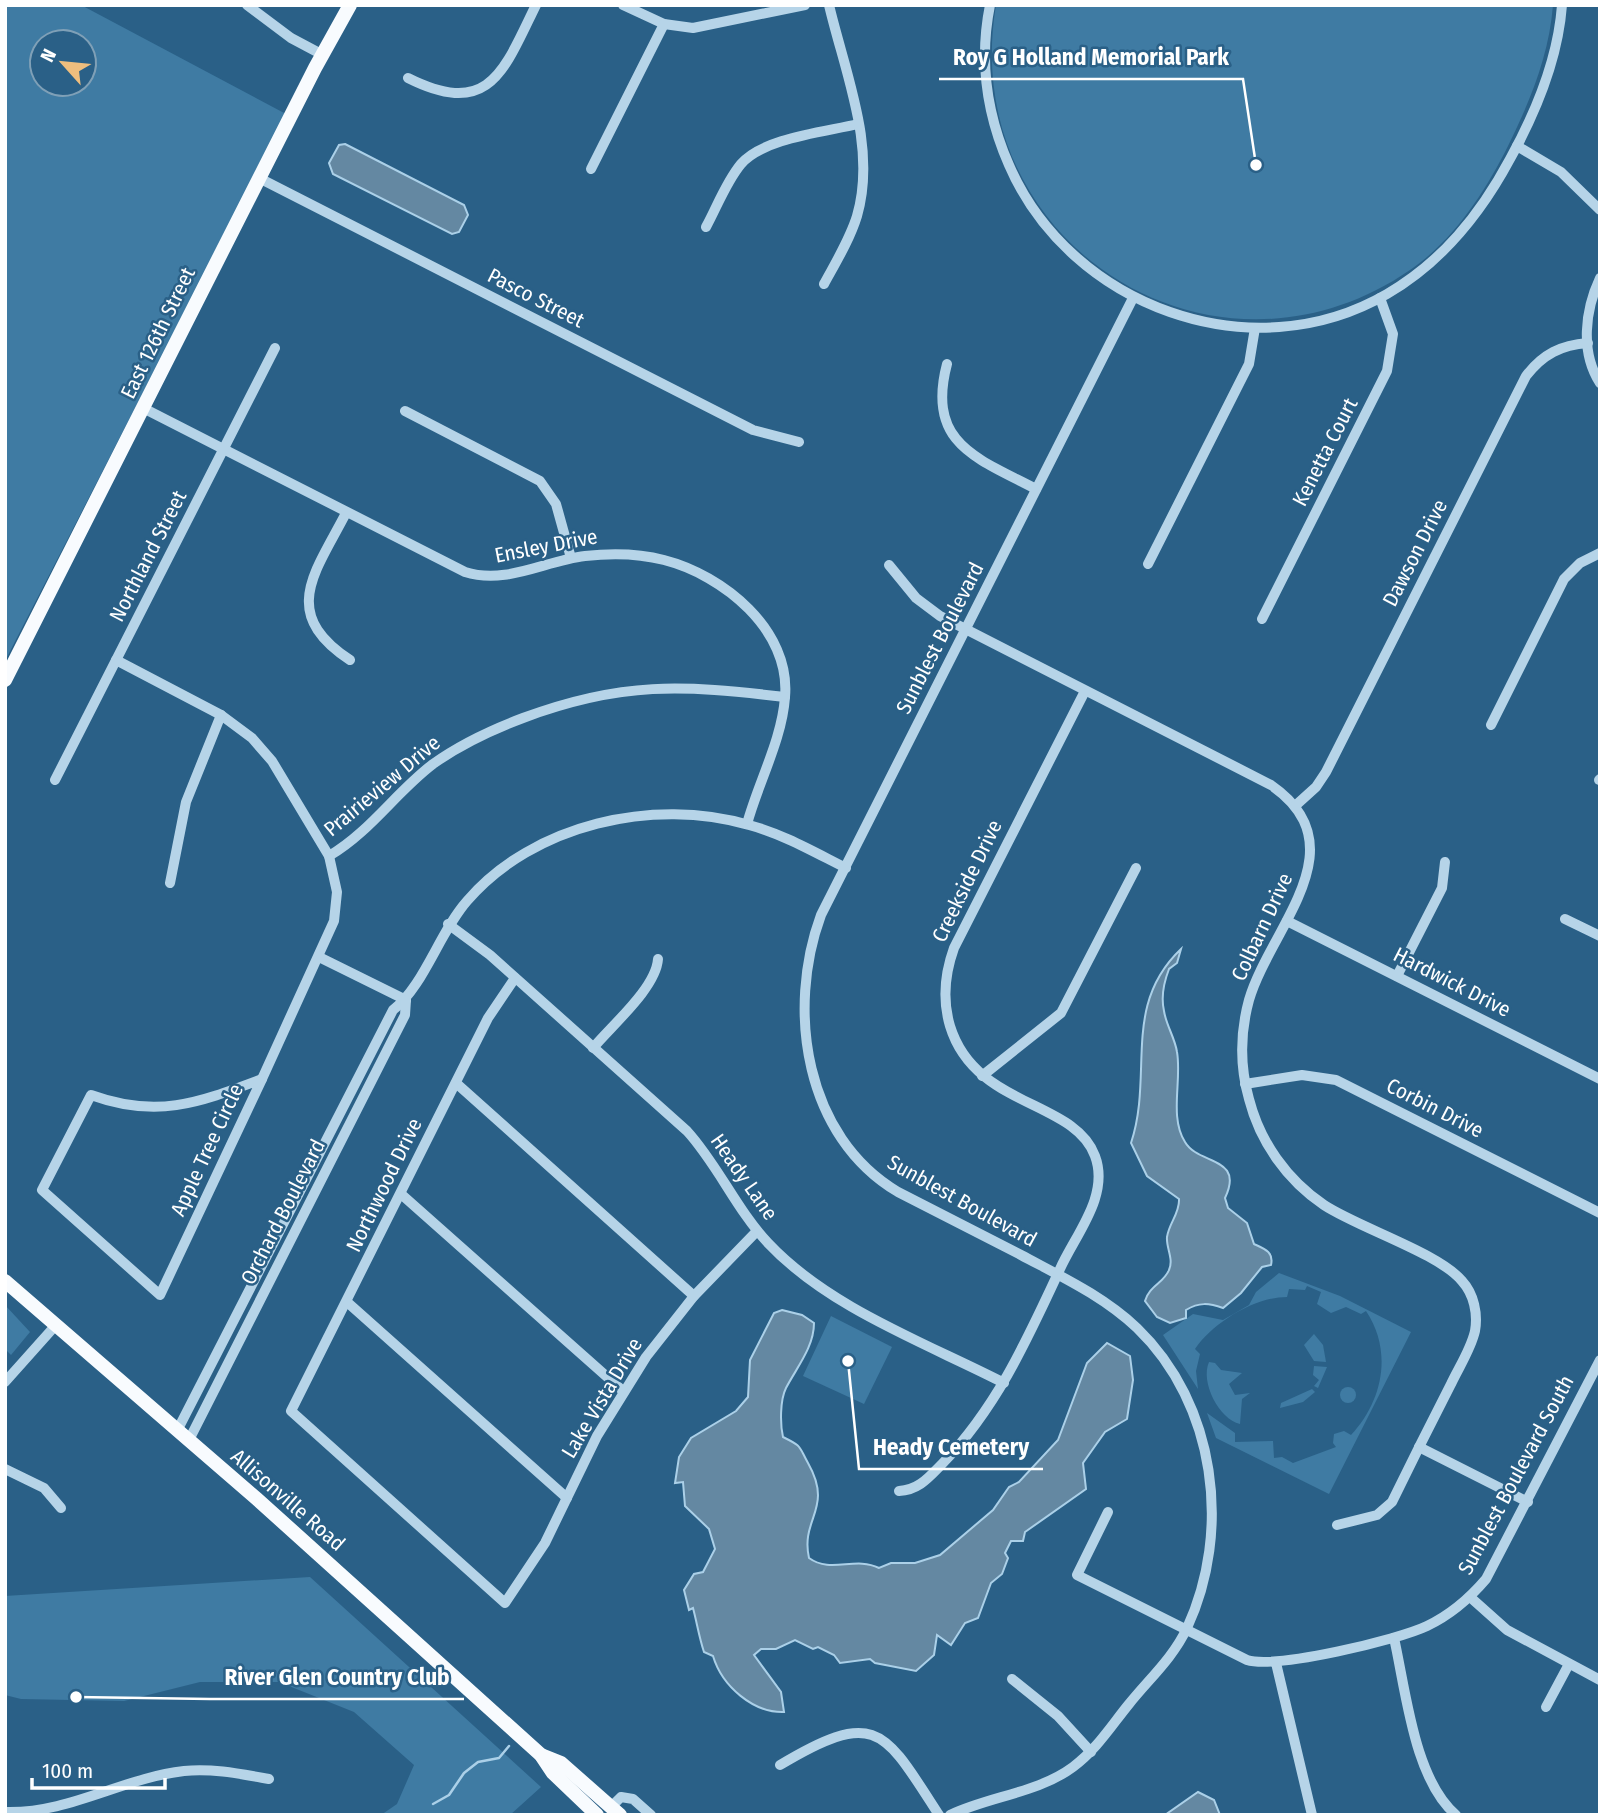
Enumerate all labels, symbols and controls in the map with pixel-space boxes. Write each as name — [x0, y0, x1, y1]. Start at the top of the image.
north arrow — [28, 28, 98, 98]
callout: Roy G Holland Memorial Park — [939, 35, 1243, 79]
text: Roy G Holland Memorial Park — [953, 43, 1229, 71]
text: N — [35, 45, 61, 66]
street label: East 126th Street — [115, 263, 201, 403]
street label: Pasco Street — [483, 263, 589, 334]
street label: Kenetta Court — [1287, 393, 1363, 510]
street label: Northland Street — [104, 486, 192, 626]
street label: Dawson Drive — [1377, 495, 1453, 611]
street label: Ensley Drive — [492, 523, 600, 569]
street label: Sunblest Boulevard — [891, 558, 989, 718]
street label: Prairieview Drive — [319, 730, 445, 842]
street label: Creekside Drive — [926, 816, 1008, 946]
street label: Colbarn Drive — [1226, 869, 1298, 985]
street label: Hardwick Drive — [1389, 941, 1515, 1023]
street label: Corbin Drive — [1382, 1072, 1488, 1144]
street label: Apple Tree Circle — [165, 1080, 249, 1220]
street label: Northwood Drive — [340, 1114, 428, 1256]
street label: Heady Lane — [705, 1129, 783, 1225]
street label: Orchard Boulevard — [235, 1135, 331, 1289]
street label: Sunblest Boulevard — [883, 1149, 1041, 1253]
street label: Lake Vista Drive — [556, 1333, 648, 1463]
street label: Sunblest Boulevard South — [1452, 1371, 1580, 1579]
callout: Heady Cemetery — [859, 1425, 1043, 1469]
text: Heady Cemetery — [873, 1433, 1030, 1461]
street label: Allisonville Road — [226, 1443, 350, 1557]
callout: River Glen Country Club — [210, 1655, 464, 1699]
text: River Glen Country Club — [224, 1663, 450, 1691]
scale bar — [32, 1746, 164, 1790]
text: 100 m — [42, 1758, 93, 1784]

